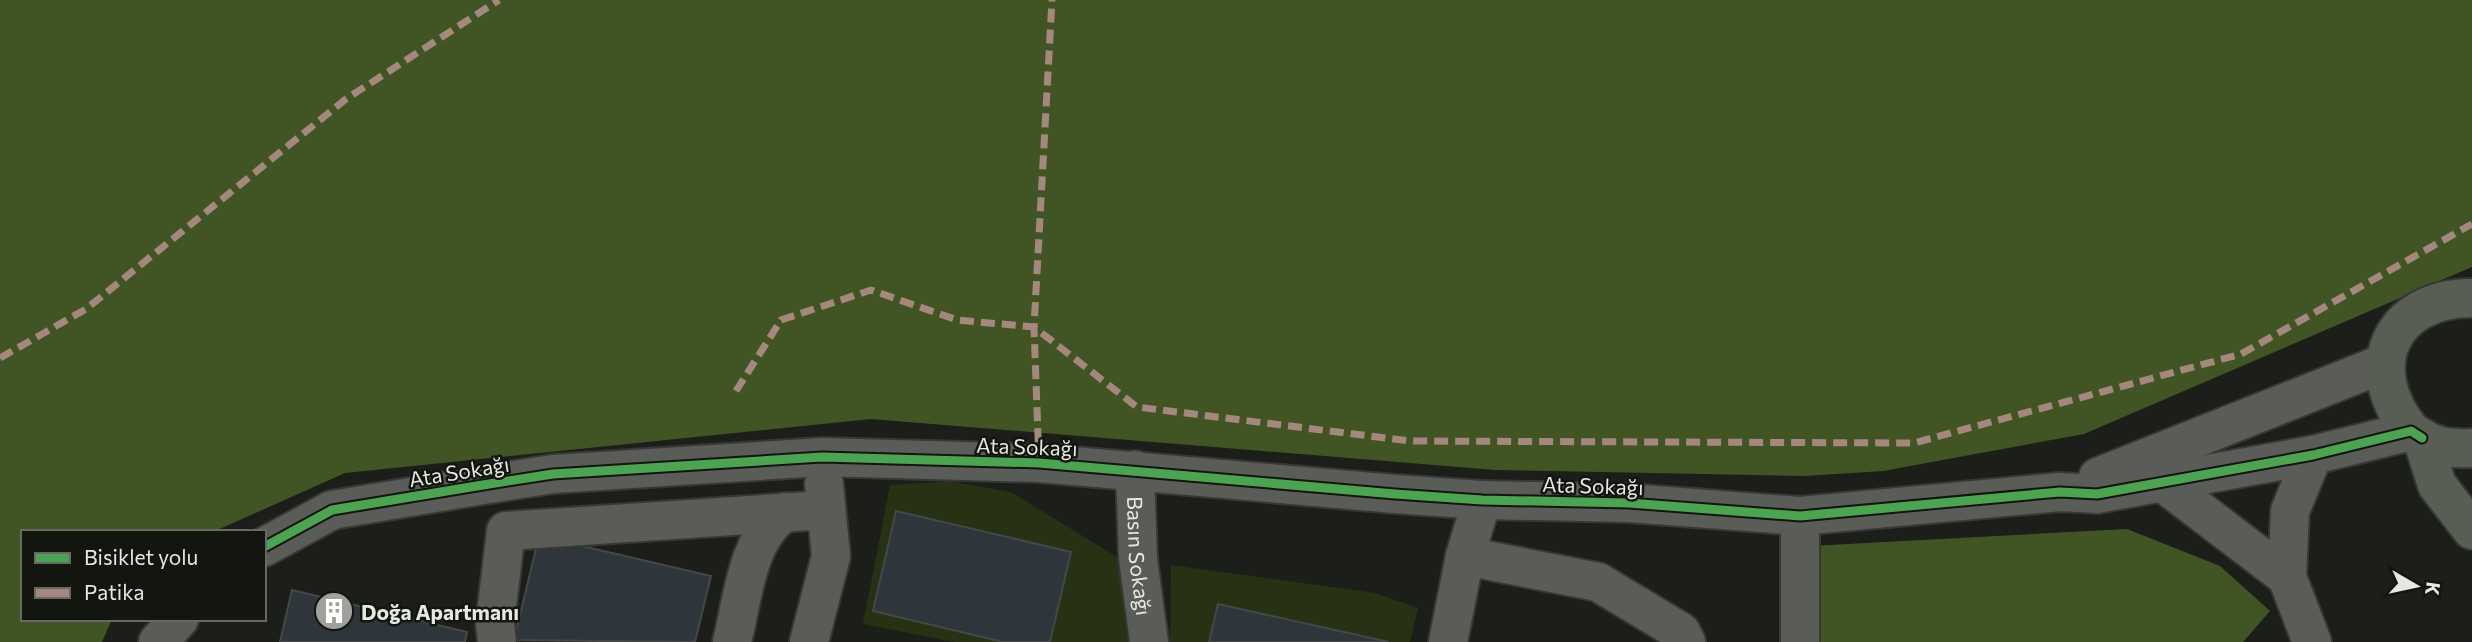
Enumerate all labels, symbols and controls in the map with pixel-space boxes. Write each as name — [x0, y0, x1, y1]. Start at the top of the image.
street label: Ata Sokağı — [976, 432, 1078, 460]
street label: Ata Sokağı — [407, 451, 511, 491]
street label: Ata Sokağı — [1542, 471, 1644, 499]
street label: Basın Sokağı — [1123, 496, 1158, 617]
legend — [21, 530, 266, 621]
text: Bisiklet yolu — [84, 544, 198, 569]
north arrow — [2381, 551, 2451, 621]
text: Patika — [84, 579, 145, 604]
text: K — [2421, 580, 2446, 597]
building icon: Doğa Apartmanı — [313, 590, 355, 632]
place label: Doğa Apartmanı — [361, 599, 519, 624]

